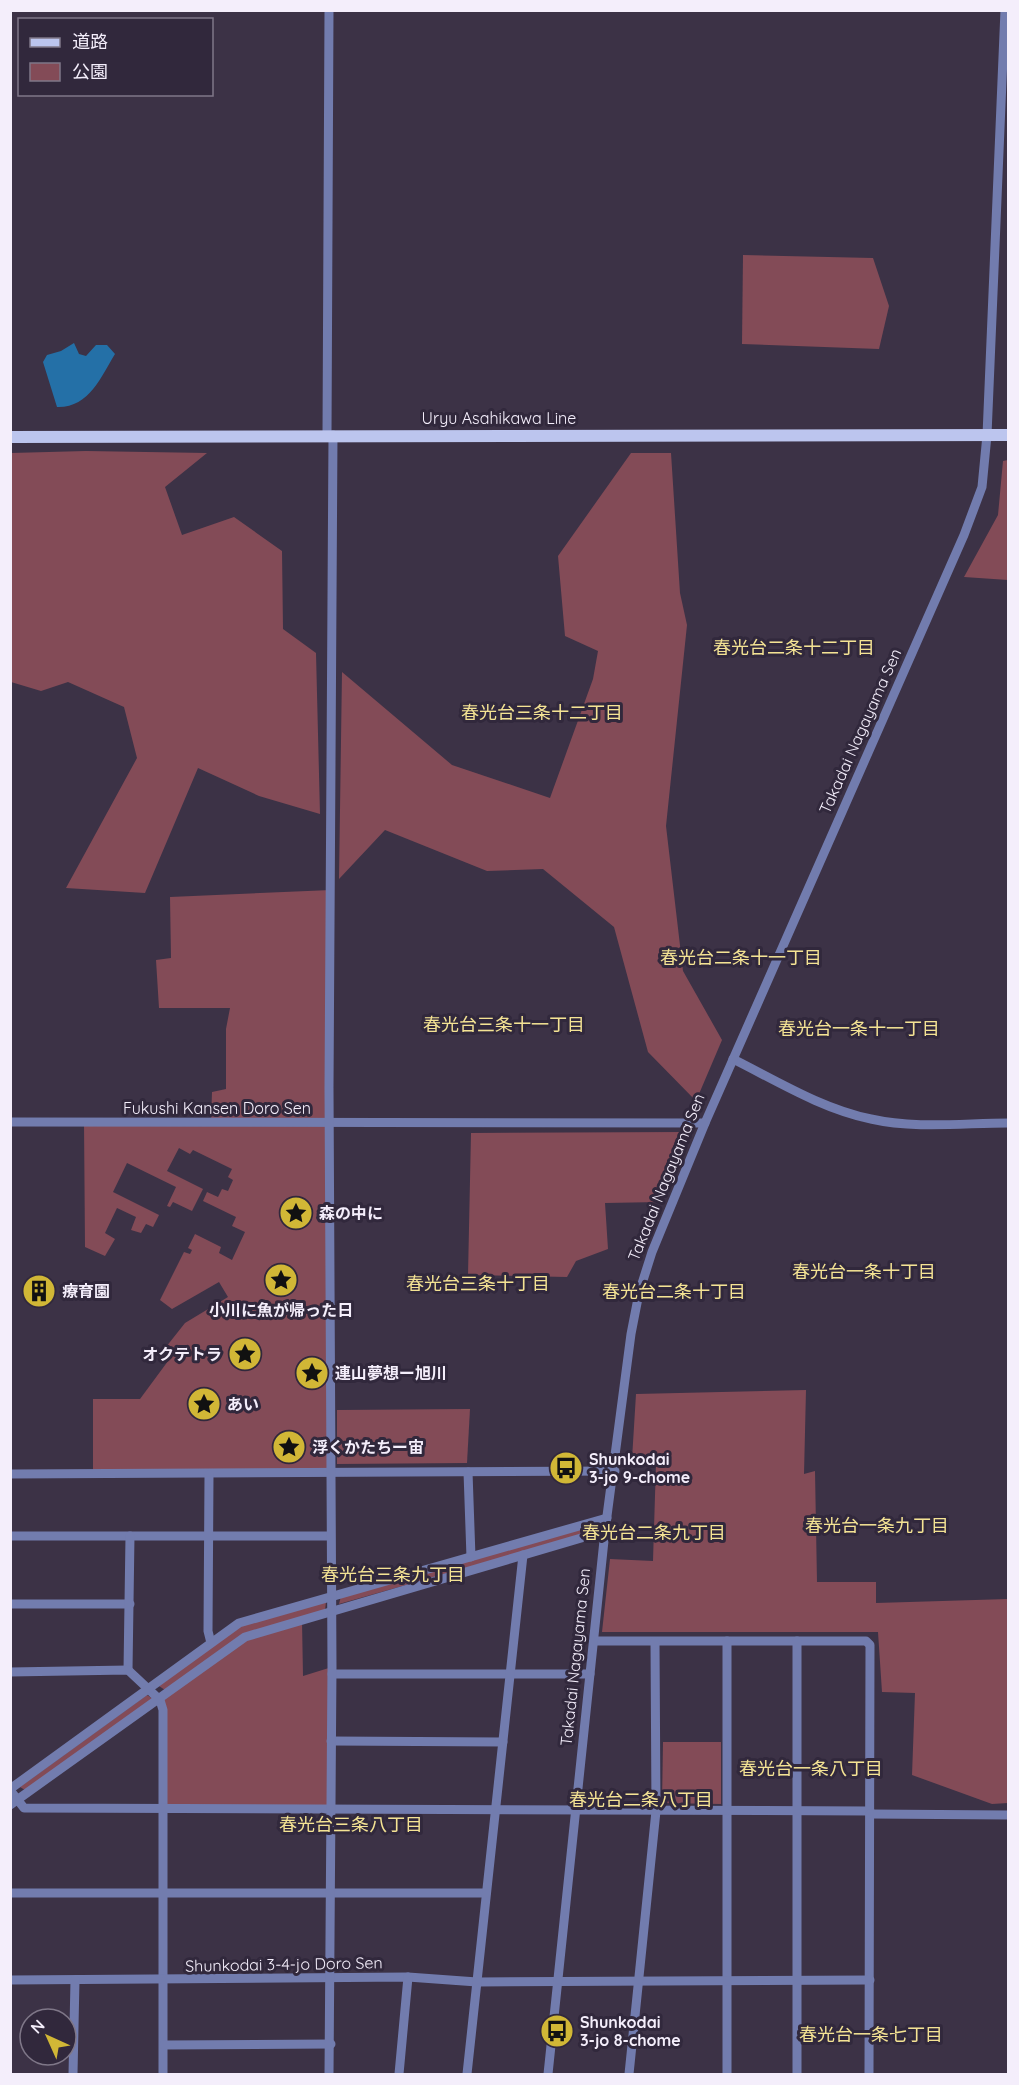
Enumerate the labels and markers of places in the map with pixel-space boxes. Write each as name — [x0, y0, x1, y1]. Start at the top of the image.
place icon: 森の中に — [278, 1195, 314, 1231]
place label: 森の中に — [319, 1203, 383, 1223]
place icon: 小川に魚が帰った日 — [263, 1262, 299, 1298]
building icon: 療育園 — [21, 1273, 57, 1309]
place label: 療育園 — [62, 1281, 110, 1301]
place label: 小川に魚が帰った日 — [209, 1300, 353, 1320]
place icon: オクテトラ — [227, 1336, 263, 1372]
place label: オクテトラ — [142, 1344, 222, 1364]
place icon: 連山夢想ー旭川 — [294, 1355, 330, 1391]
place label: 連山夢想ー旭川 — [335, 1363, 447, 1383]
place icon: あい — [186, 1386, 222, 1422]
place label: あい — [227, 1394, 259, 1414]
place icon: 浮くかたちー宙 — [271, 1429, 307, 1465]
place label: 浮くかたちー宙 — [312, 1437, 424, 1457]
place label: Shunkodai 3-jo 9-chome — [589, 1449, 690, 1487]
bus stop icon: Shunkodai 3-jo 9-chome — [548, 1450, 584, 1486]
place label: Shunkodai 3-jo 8-chome — [580, 2012, 681, 2050]
bus stop icon: Shunkodai 3-jo 8-chome — [539, 2013, 575, 2049]

